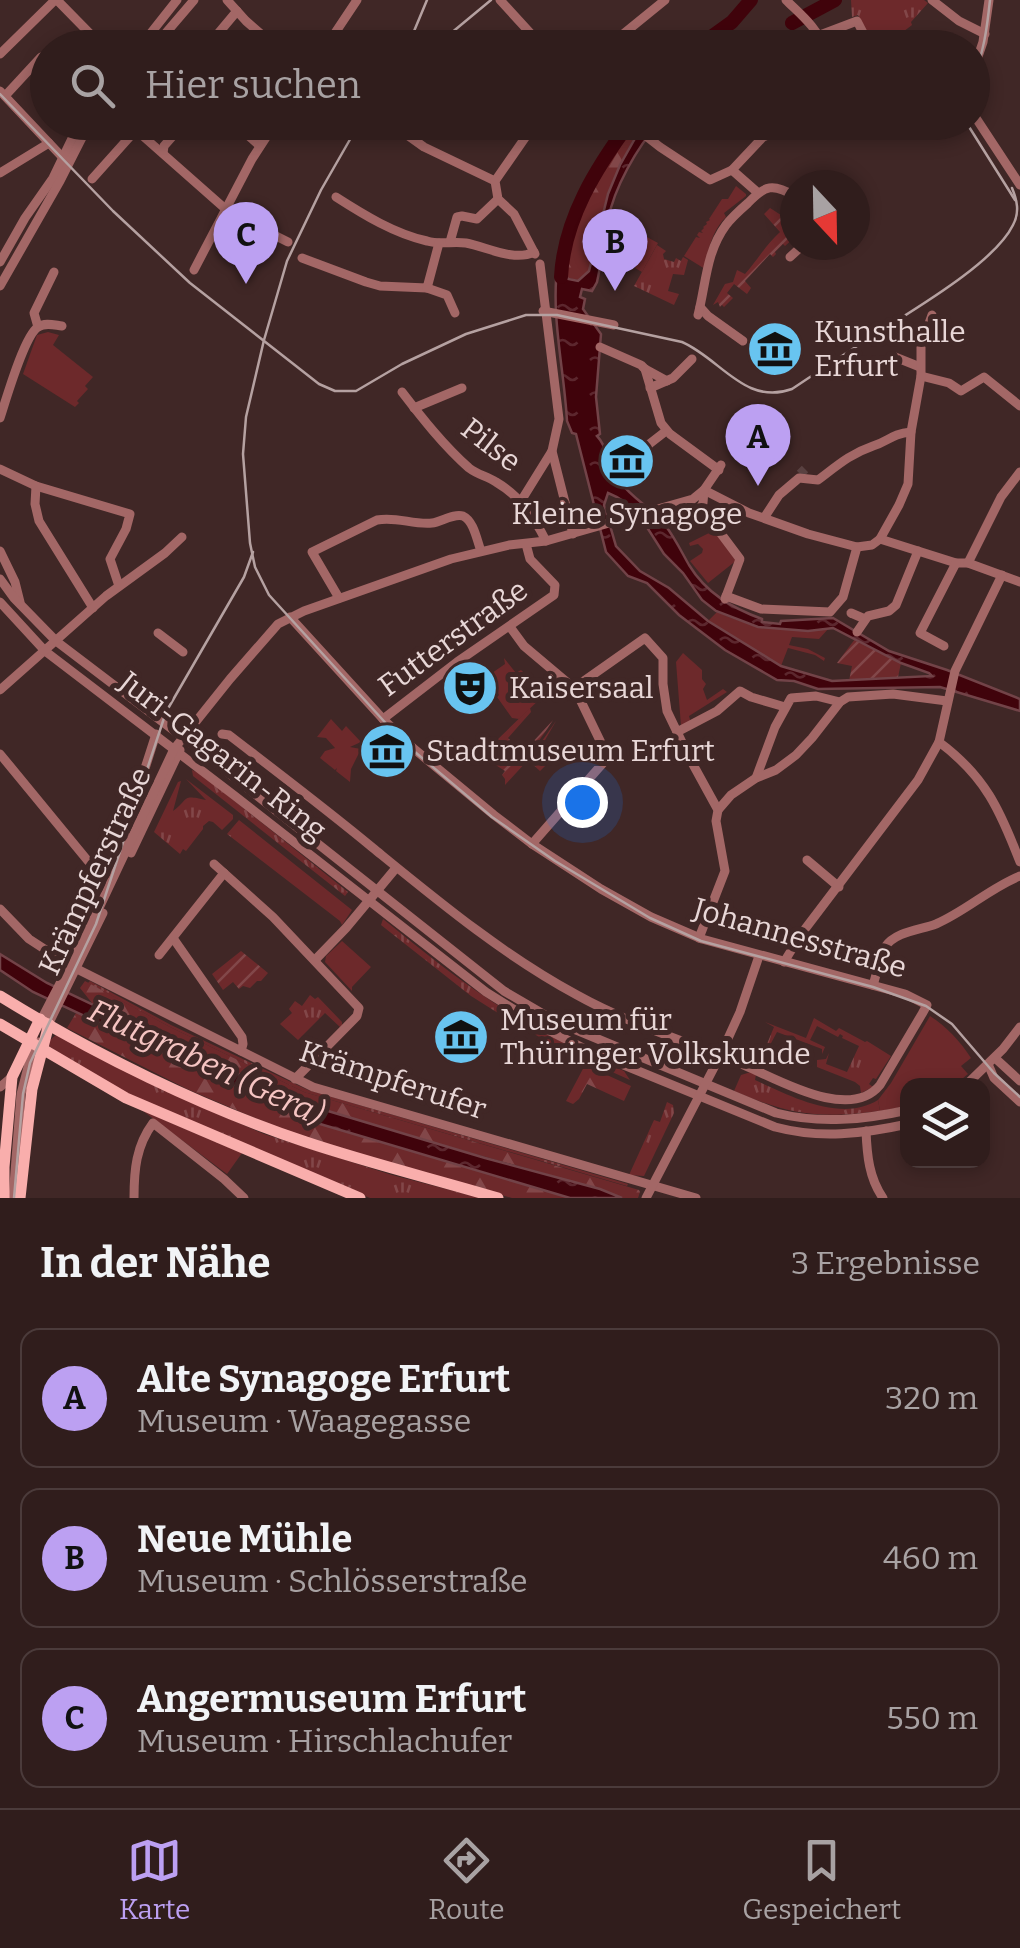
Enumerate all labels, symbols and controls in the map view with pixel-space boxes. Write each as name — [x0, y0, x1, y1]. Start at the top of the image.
search box — [30, 30, 990, 140]
icon: search — [65, 58, 120, 113]
text: Hier suchen — [145, 62, 361, 108]
north arrow — [780, 170, 870, 260]
pin: C — [214, 202, 278, 284]
pin: B — [582, 208, 648, 291]
place label: Kunsthalle Erfurt — [814, 314, 966, 384]
museum icon: Kunsthalle Erfurt — [745, 319, 805, 379]
pin: A — [726, 404, 790, 486]
street label: Pilse — [454, 411, 528, 479]
museum icon: Kleine Synagoge — [597, 431, 657, 491]
place label: Kleine Synagoge — [511, 496, 743, 532]
street label: Futterstraße — [372, 572, 534, 704]
theatre icon: Kaisersaal — [440, 658, 500, 718]
street label: Juri-Gagarin-Ring — [111, 663, 334, 848]
place label: Kaisersaal — [509, 670, 654, 706]
museum icon: Stadtmuseum Erfurt — [357, 721, 417, 781]
place label: Stadtmuseum Erfurt — [426, 733, 715, 769]
street label: Krämpferstraße — [31, 761, 159, 981]
your location — [557, 777, 608, 828]
street label: Johannesstraße — [688, 890, 911, 986]
water label: Flutgraben (Gera) — [83, 991, 330, 1133]
place label: Museum für Thüringer Volkskunde — [500, 1002, 811, 1072]
museum icon: Museum für Thüringer Volkskunde — [431, 1007, 491, 1067]
street label: Krämpferufer — [295, 1033, 491, 1127]
map controls — [900, 1078, 990, 1168]
button: layers — [900, 1078, 990, 1168]
text: In der Nähe — [40, 1238, 271, 1288]
text: 3 Ergebnisse — [791, 1244, 980, 1282]
text: Alte Synagoge Erfurt — [137, 1356, 510, 1402]
text: A — [63, 1379, 86, 1417]
text: 320 m — [885, 1379, 978, 1417]
text: Museum · Waagegasse — [137, 1402, 471, 1440]
text: Neue Mühle — [137, 1516, 353, 1562]
text: B — [64, 1539, 85, 1577]
text: 460 m — [883, 1539, 978, 1577]
text: Museum · Schlösserstraße — [137, 1562, 528, 1600]
text: Angermuseum Erfurt — [137, 1676, 527, 1722]
text: C — [64, 1699, 85, 1737]
text: 550 m — [886, 1699, 978, 1737]
text: Museum · Hirschlachufer — [137, 1722, 512, 1760]
tab: Karte — [119, 1833, 190, 1926]
tab: Route — [428, 1833, 505, 1926]
tab: Gespeichert — [742, 1833, 901, 1926]

